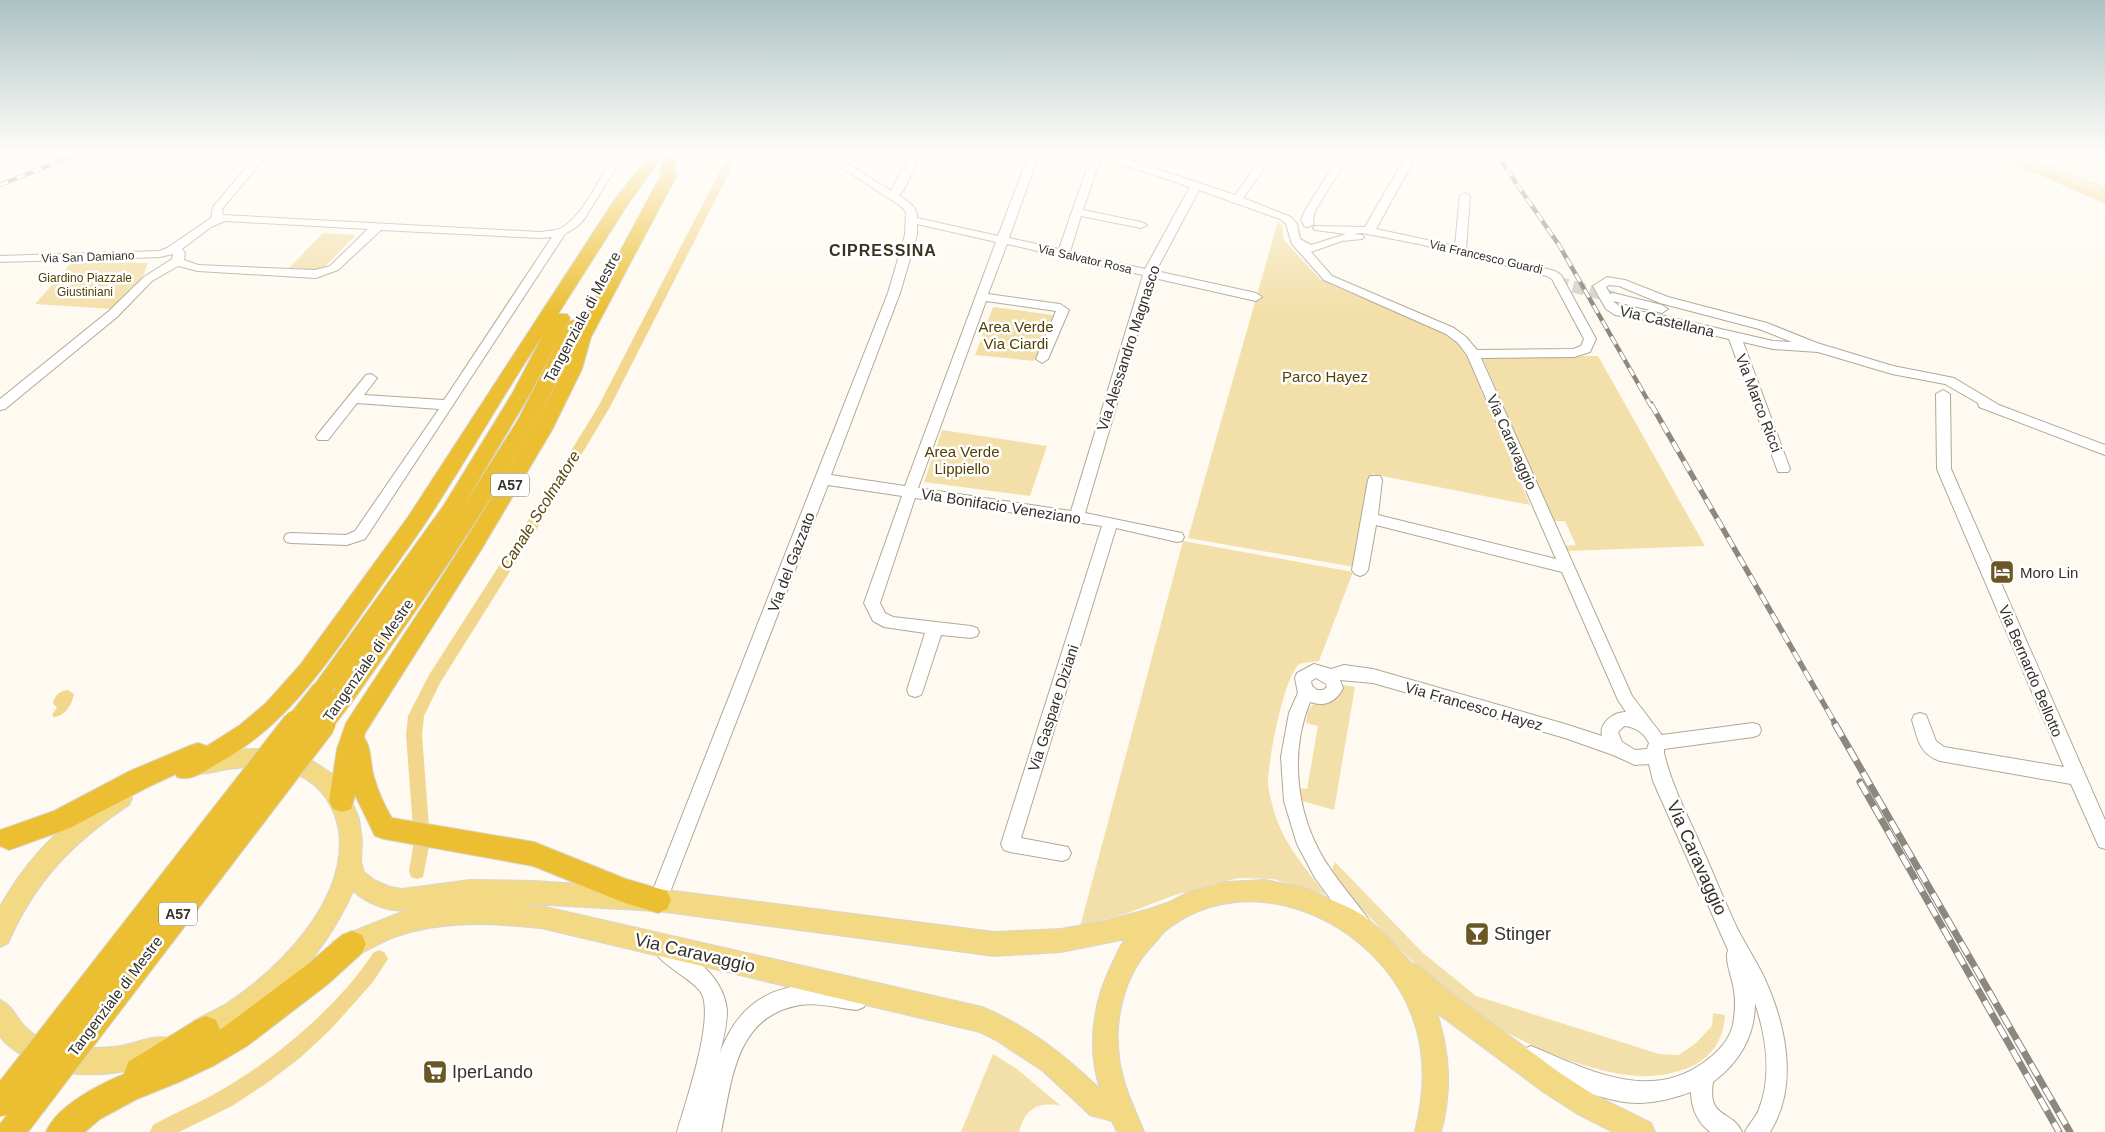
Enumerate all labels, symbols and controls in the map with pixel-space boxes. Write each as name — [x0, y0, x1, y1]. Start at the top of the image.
street label: Via Francesco Guardi — [1428, 237, 1544, 277]
street label: Via Salvator Rosa — [1037, 241, 1134, 277]
district label: CIPRESSINA — [829, 242, 937, 259]
street label: Via San Damiano — [41, 248, 135, 266]
street label: Tangenziale di Mestre — [540, 249, 624, 385]
street label: Via Alessandro Magnasco — [1093, 263, 1163, 433]
park label: Giardino Piazzale Giustiniani — [38, 271, 132, 299]
street label: Via Castellana — [1618, 302, 1717, 340]
park label: Area Verde Via Ciardi — [978, 318, 1054, 352]
street label: Via Marco Ricci — [1732, 351, 1786, 455]
park label: Parco Hayez — [1282, 368, 1368, 385]
street label: Via Caravaggio — [1483, 392, 1541, 492]
park label: Area Verde Lippiello — [924, 443, 1000, 477]
water label: Canale Scolmatore — [497, 448, 583, 572]
road number: A57 — [491, 474, 529, 496]
street label: Via Bonifacio Veneziano — [920, 485, 1082, 527]
street label: Via del Gazzato — [764, 510, 818, 614]
hotel icon: Moro Lin — [1989, 559, 2015, 585]
place label: Moro Lin — [2020, 564, 2078, 581]
street label: Tangenziale di Mestre — [319, 595, 417, 725]
street label: Via Bernardo Bellotto — [1996, 603, 2066, 739]
street label: Via Gaspare Diziani — [1024, 642, 1082, 774]
street label: Via Francesco Hayez — [1403, 678, 1545, 734]
street label: Via Caravaggio — [1663, 798, 1731, 918]
road number: A57 — [159, 902, 197, 926]
bar icon: Stinger — [1464, 921, 1490, 947]
place label: Stinger — [1494, 924, 1551, 944]
street label: Via Caravaggio — [633, 929, 757, 977]
street label: Tangenziale di Mestre — [64, 933, 166, 1059]
supermarket icon: IperLando — [422, 1059, 448, 1085]
place label: IperLando — [452, 1062, 533, 1082]

